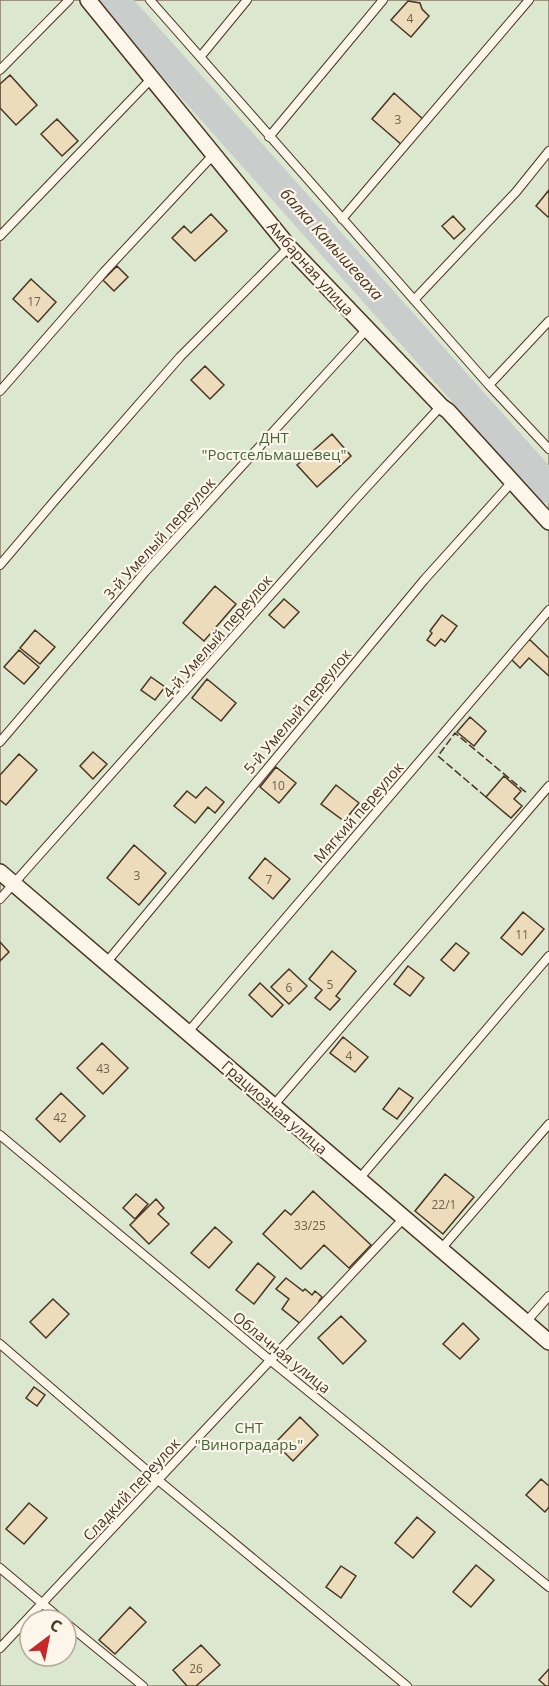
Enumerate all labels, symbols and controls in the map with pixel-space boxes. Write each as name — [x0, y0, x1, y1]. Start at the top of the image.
house number: 4 — [407, 10, 414, 27]
house number: 3 — [395, 111, 402, 128]
water label: балка Камышеваха — [276, 183, 388, 305]
street label: Амбарная улица — [263, 217, 359, 319]
house number: 17 — [27, 293, 41, 310]
park label: ДНТ "Ростсельмашевец" — [202, 427, 346, 464]
street label: 3-й Умелый переулок — [99, 473, 219, 603]
street label: 4-й Умелый переулок — [158, 570, 276, 702]
street label: 5-й Умелый переулок — [239, 644, 355, 778]
street label: Мягкий переулок — [309, 757, 407, 867]
house number: 10 — [271, 777, 285, 794]
house number: 3 — [134, 867, 141, 884]
house number: 7 — [266, 871, 273, 888]
house number: 11 — [515, 926, 529, 943]
house number: 5 — [327, 976, 334, 993]
house number: 6 — [286, 979, 293, 996]
house number: 4 — [346, 1047, 353, 1064]
street label: Грациозная улица — [218, 1056, 332, 1158]
house number: 43 — [96, 1060, 110, 1077]
house number: 42 — [53, 1109, 67, 1126]
house number: 22/1 — [432, 1196, 456, 1213]
house number: 33/25 — [294, 1217, 326, 1234]
street label: Облачная улица — [229, 1306, 335, 1398]
park label: СНТ "Виноградарь" — [195, 1417, 303, 1454]
street label: Сладкий переулок — [78, 1433, 184, 1545]
north arrow — [18, 1608, 78, 1668]
text: С — [46, 1613, 66, 1637]
house number: 26 — [189, 1660, 203, 1677]

